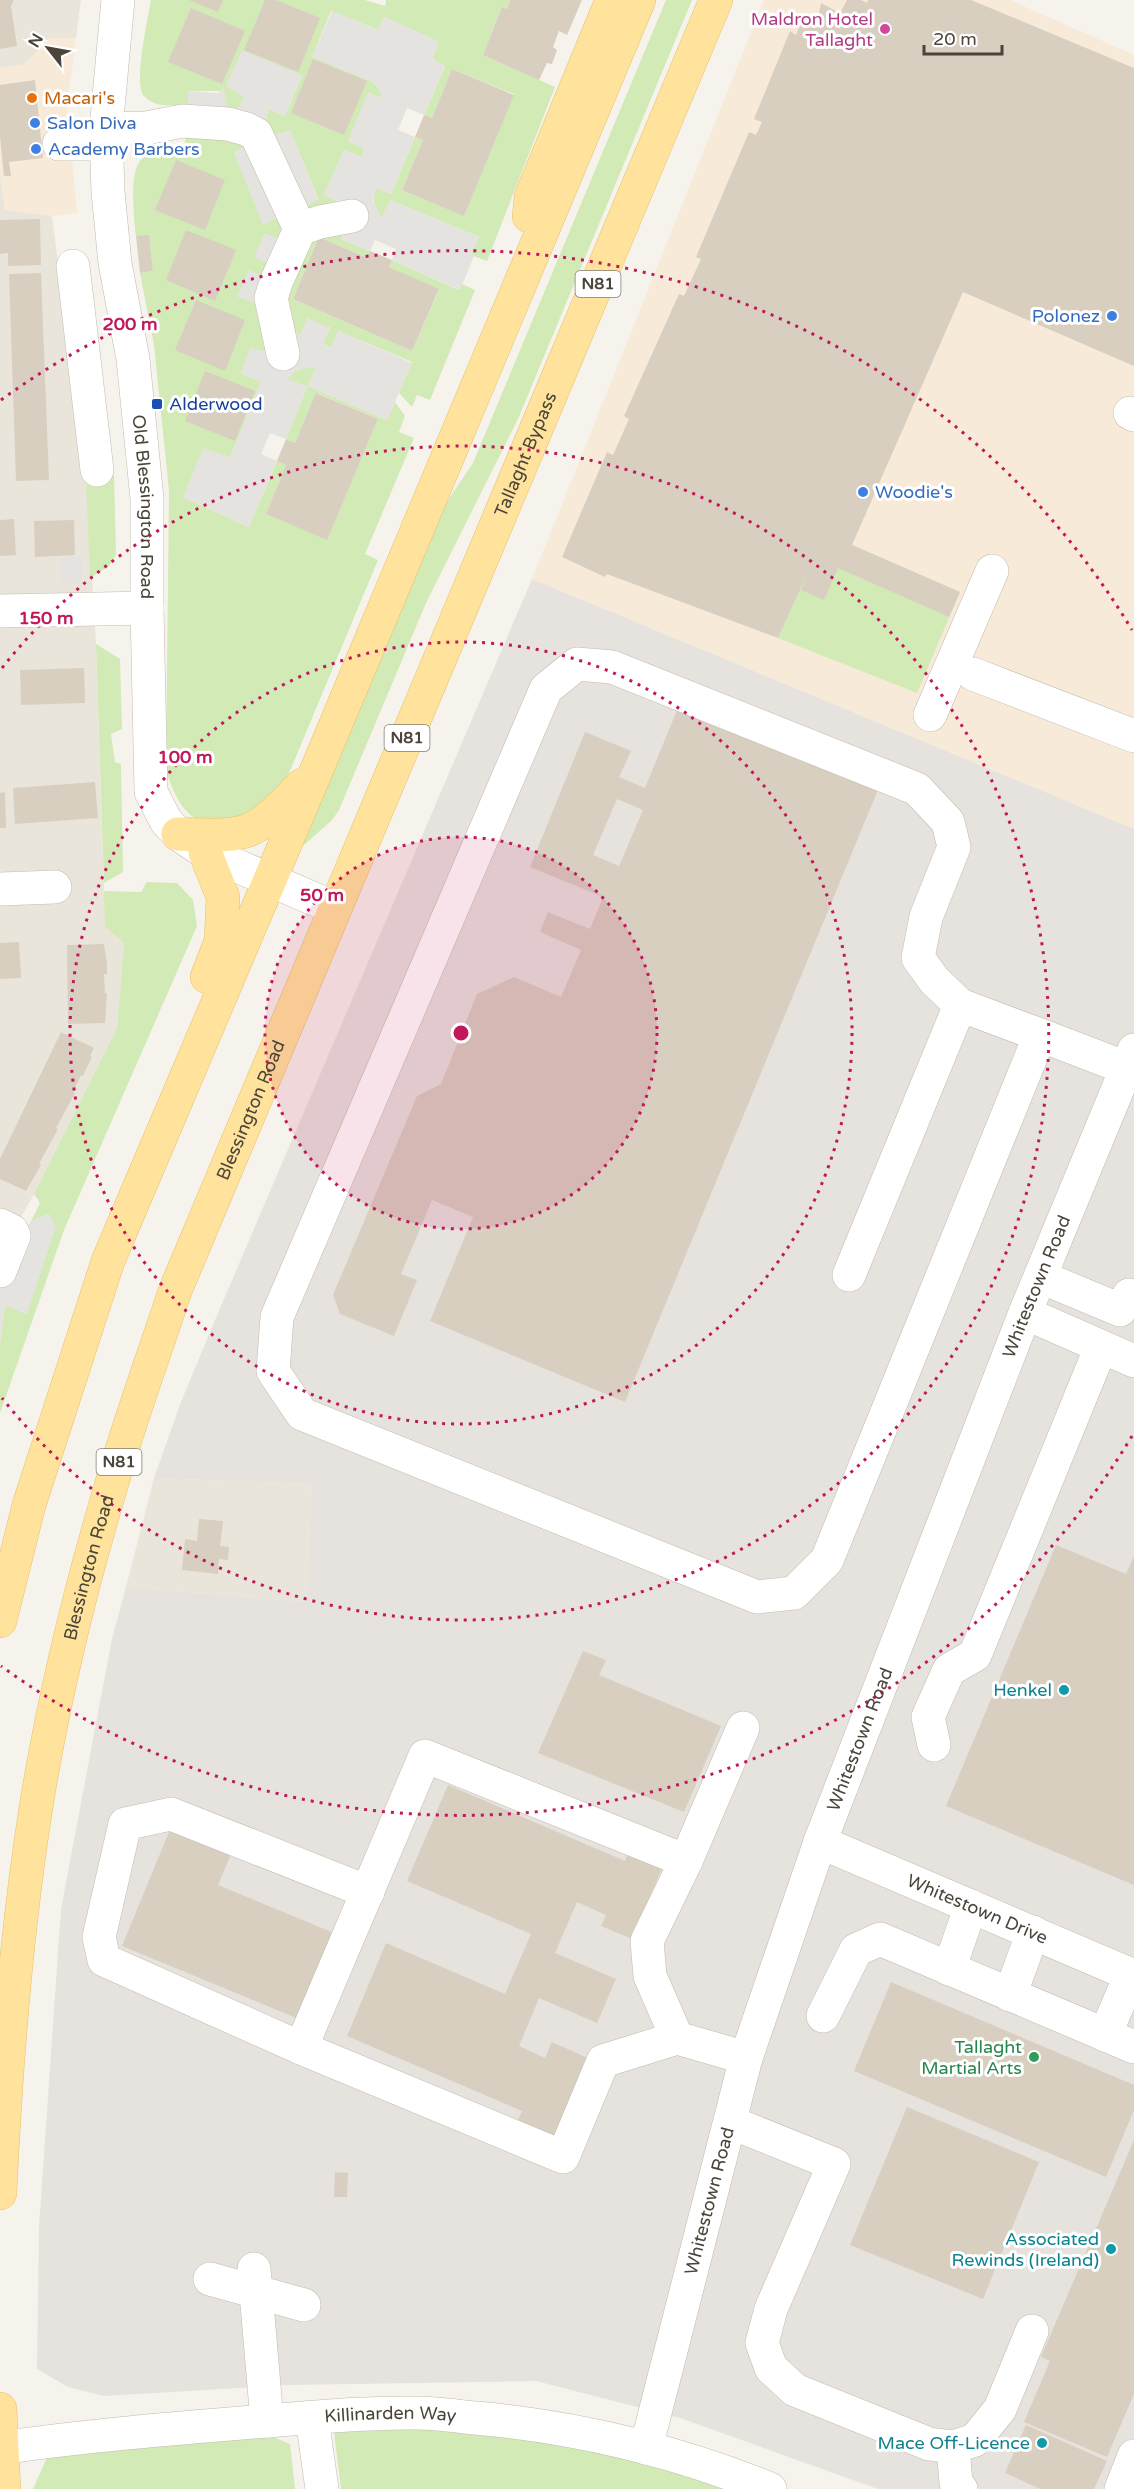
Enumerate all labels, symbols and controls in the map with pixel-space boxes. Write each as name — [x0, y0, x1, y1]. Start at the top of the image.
place label: Maldron Hotel Tallaght — [751, 8, 873, 51]
north arrow — [18, 18, 78, 78]
scale bar — [924, 18, 1002, 56]
marker: Maldron Hotel Tallaght — [878, 22, 892, 36]
text: 20 m — [933, 28, 977, 50]
text: N — [24, 30, 48, 51]
place label: Macari's — [44, 87, 115, 109]
marker: Macari's — [25, 91, 39, 105]
place label: Salon Diva — [47, 112, 137, 134]
marker: Salon Diva — [28, 116, 42, 130]
place label: Academy Barbers — [48, 138, 200, 160]
marker: Academy Barbers — [29, 142, 43, 156]
road number: N81 — [576, 271, 620, 297]
place label: Polonez — [1032, 305, 1100, 327]
marker: Polonez — [1105, 309, 1119, 323]
text: 200 m — [102, 313, 158, 335]
street label: Tallaght Bypass — [490, 389, 561, 520]
place label: Alderwood — [169, 393, 263, 415]
marker: Alderwood — [150, 397, 164, 411]
street label: Old Blessington Road — [128, 414, 158, 599]
place label: Woodie's — [875, 481, 953, 503]
marker: Woodie's — [856, 485, 870, 499]
text: 150 m — [18, 607, 74, 629]
road number: N81 — [384, 725, 430, 751]
text: 100 m — [157, 746, 213, 768]
text: 50 m — [300, 884, 344, 906]
centre of rings — [451, 1023, 471, 1043]
street label: Blessington Road — [212, 1037, 290, 1184]
street label: Whitestown Road — [998, 1212, 1075, 1361]
road number: N81 — [96, 1449, 142, 1475]
street label: Blessington Road — [59, 1492, 119, 1643]
street label: Whitestown Road — [822, 1665, 897, 1814]
place label: Henkel — [993, 1679, 1052, 1701]
marker: Henkel — [1057, 1683, 1071, 1697]
street label: Whitestown Drive — [903, 1869, 1051, 1949]
place label: Tallaght Martial Arts — [921, 2036, 1022, 2079]
marker: Tallaght Martial Arts — [1027, 2050, 1041, 2064]
street label: Whitestown Road — [680, 2125, 739, 2277]
place label: Associated Rewinds (Ireland) — [951, 2228, 1099, 2271]
marker: Associated Rewinds (Ireland) — [1104, 2242, 1118, 2256]
street label: Killinarden Way — [324, 2402, 458, 2427]
place label: Mace Off-Licence — [878, 2432, 1030, 2454]
marker: Mace Off-Licence — [1035, 2436, 1049, 2450]

